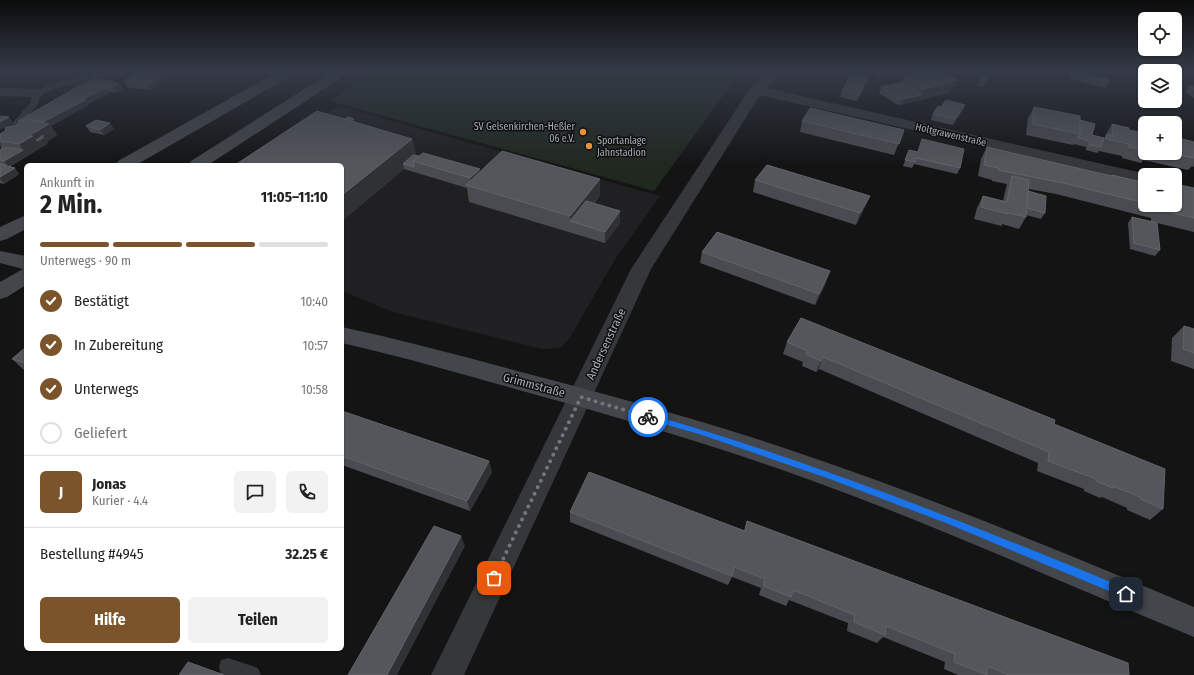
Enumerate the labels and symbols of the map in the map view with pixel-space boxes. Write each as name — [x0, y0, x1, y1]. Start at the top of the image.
place label: SV Gelsenkirchen-Heßler 06 e.V. — [474, 121, 576, 145]
street label: Holtgrawenstraße — [914, 121, 987, 149]
marker: SV Gelsenkirchen-Heßler 06 e.V. — [578, 127, 588, 137]
place label: Sportanlage Jahnstadion — [597, 135, 646, 159]
marker: Sportanlage Jahnstadion — [584, 141, 594, 151]
street label: Andersenstraße — [583, 306, 629, 382]
street label: Grimmstraße — [501, 370, 567, 400]
courier — [628, 397, 668, 437]
pin — [477, 561, 511, 595]
pin — [1109, 577, 1143, 611]

